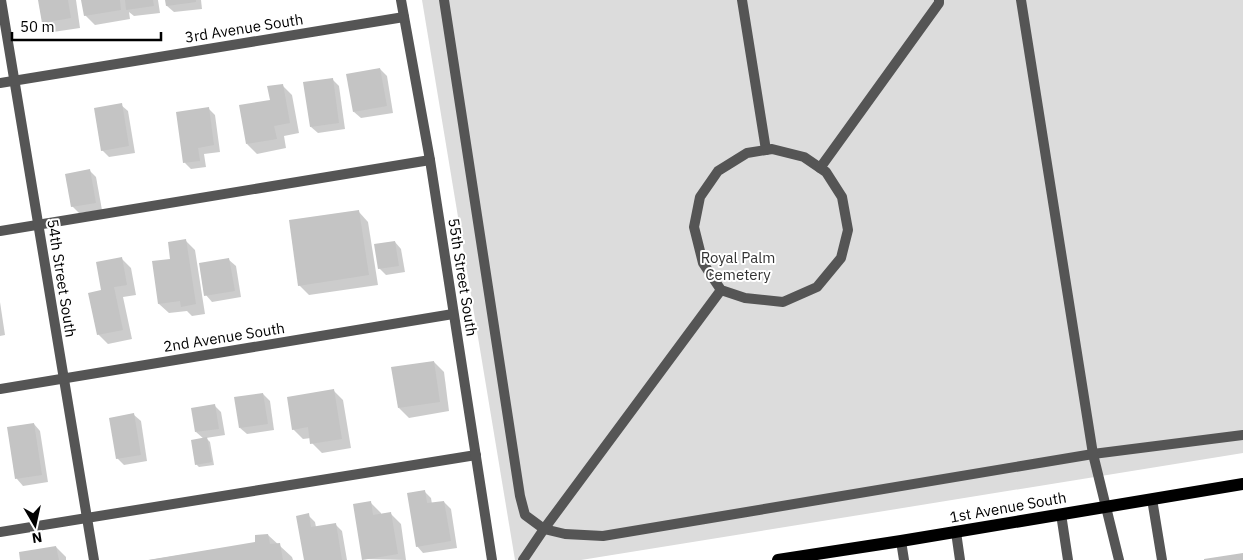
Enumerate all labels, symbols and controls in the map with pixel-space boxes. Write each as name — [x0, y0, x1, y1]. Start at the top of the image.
street label: 3rd Avenue South — [183, 9, 305, 47]
scale bar — [12, 10, 161, 42]
text: 50 m — [20, 17, 55, 36]
street label: 55th Street South — [444, 217, 482, 337]
street label: 54th Street South — [43, 218, 81, 338]
park label: Royal Palm Cemetery — [701, 248, 775, 284]
street label: 2nd Avenue South — [162, 318, 286, 356]
street label: 1st Avenue South — [948, 487, 1068, 527]
north arrow — [10, 500, 60, 550]
text: N — [31, 528, 43, 548]

